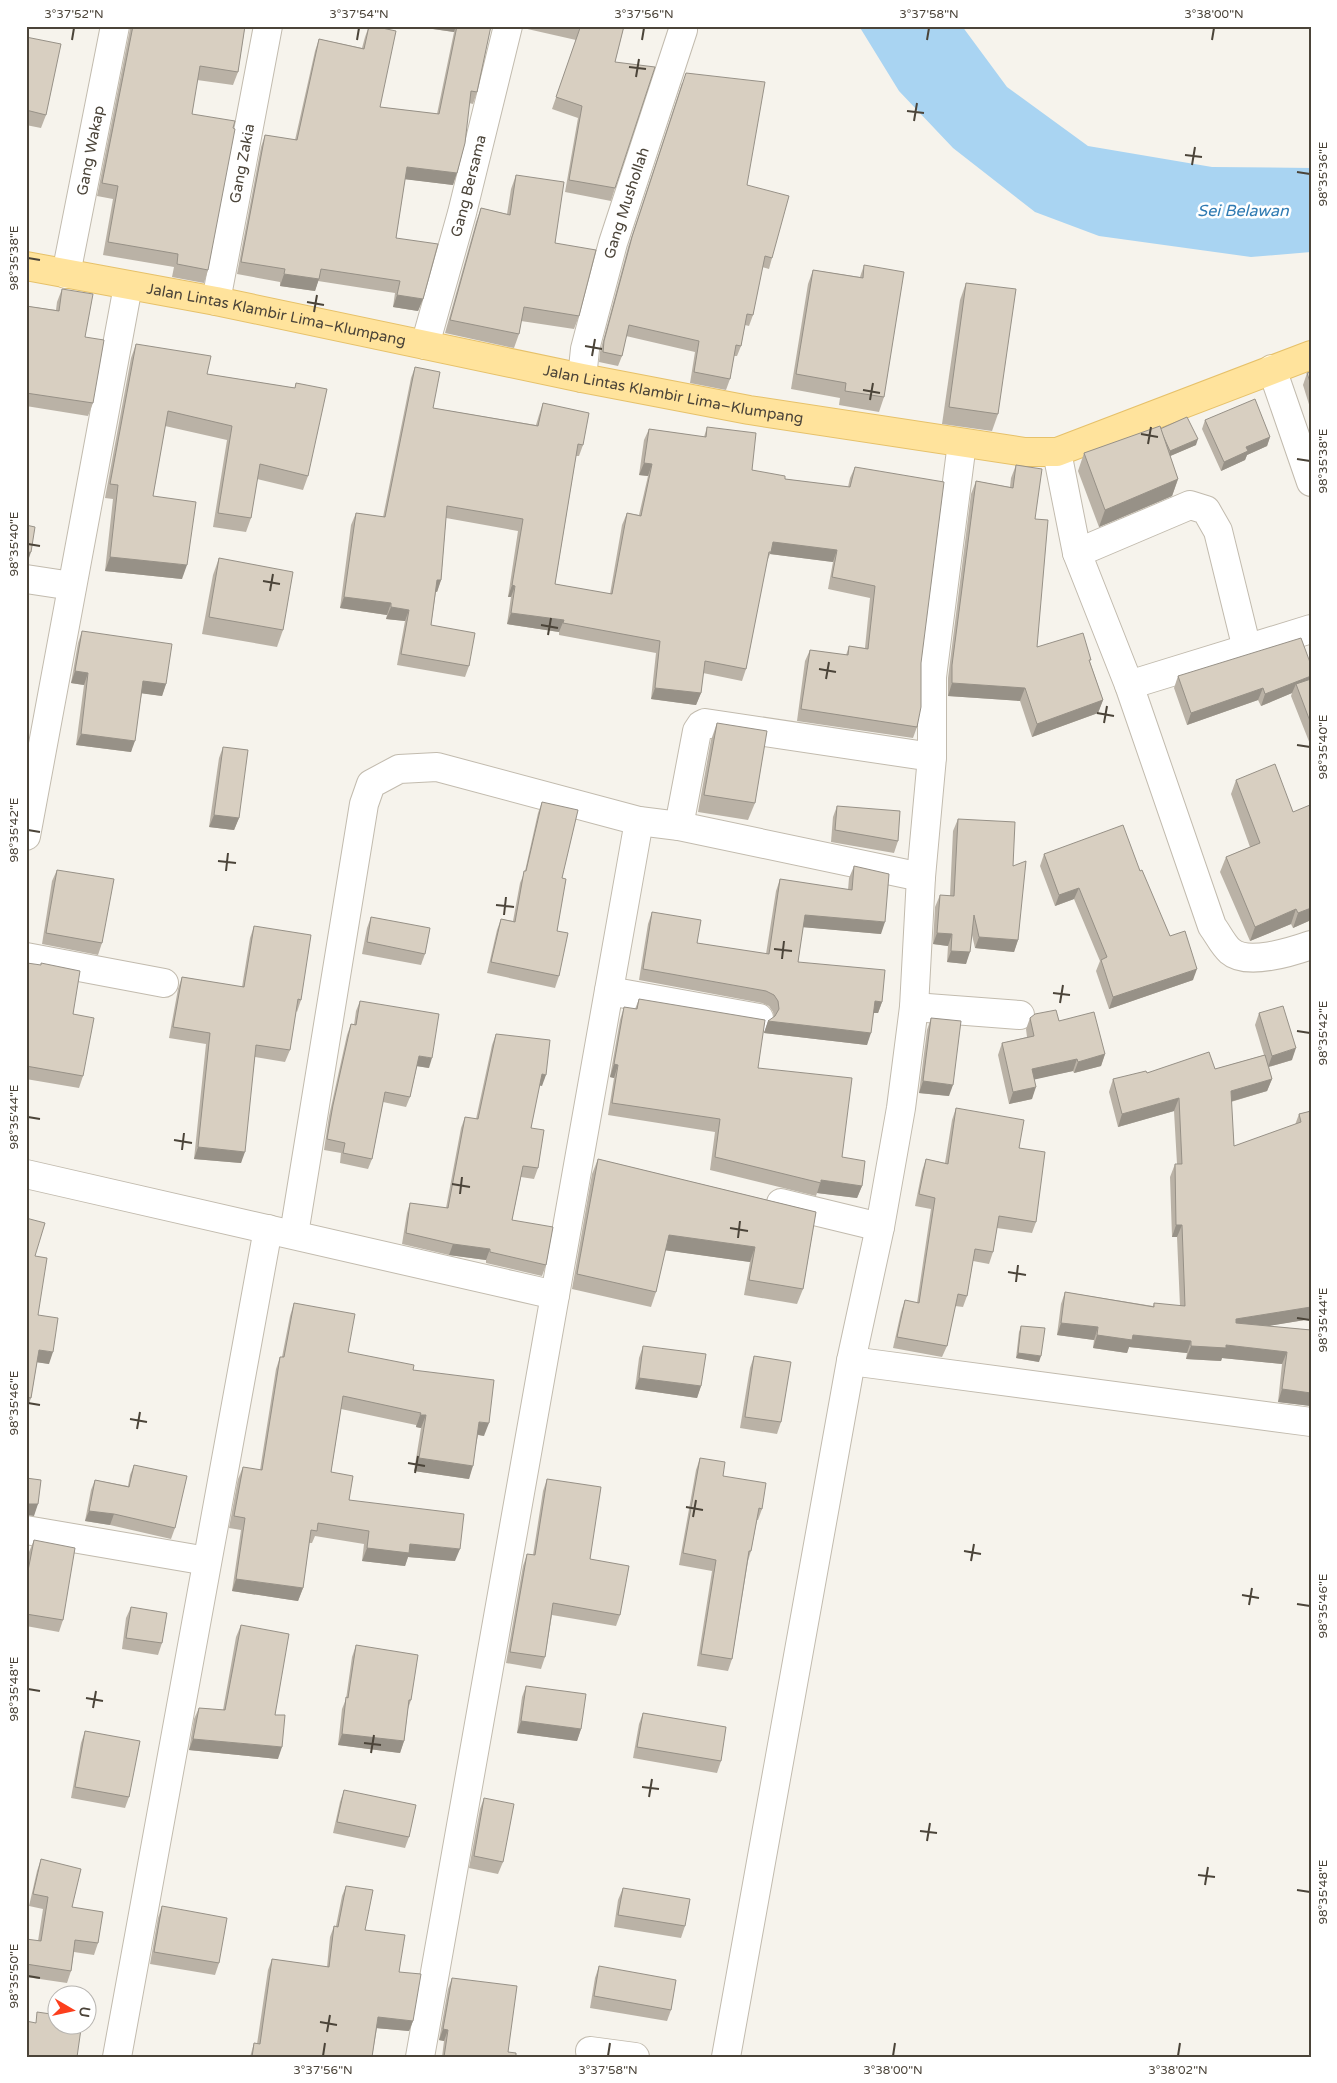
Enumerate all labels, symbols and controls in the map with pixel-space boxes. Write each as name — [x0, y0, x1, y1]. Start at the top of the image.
text: 3°37'52"N — [44, 7, 104, 21]
text: 3°37'54"N — [329, 7, 389, 21]
text: 3°37'56"N — [614, 7, 674, 21]
text: 3°37'58"N — [899, 7, 959, 21]
text: 3°38'00"N — [1184, 7, 1244, 21]
street label: Gang Wakap — [73, 104, 108, 197]
street label: Gang Zakia — [226, 122, 258, 205]
street label: Gang Bersama — [447, 133, 490, 239]
text: 98°35'36"E — [1316, 141, 1330, 207]
street label: Gang Mushollah — [600, 145, 653, 261]
water label: Sei Belawan — [1197, 201, 1290, 221]
text: 98°35'38"E — [7, 225, 21, 291]
street label: Jalan Lintas Klambir Lima–Klumpang — [145, 279, 408, 350]
street label: Jalan Lintas Klambir Lima–Klumpang — [542, 361, 805, 427]
text: 98°35'38"E — [1316, 428, 1330, 494]
text: 98°35'40"E — [7, 511, 21, 577]
text: 98°35'40"E — [1316, 714, 1330, 780]
text: 98°35'42"E — [7, 797, 21, 863]
text: 98°35'42"E — [1316, 1000, 1330, 1066]
text: 98°35'44"E — [7, 1084, 21, 1150]
text: 98°35'44"E — [1316, 1287, 1330, 1353]
text: 98°35'46"E — [7, 1370, 21, 1436]
text: 98°35'46"E — [1316, 1573, 1330, 1639]
text: 98°35'48"E — [7, 1656, 21, 1722]
text: 98°35'48"E — [1316, 1859, 1330, 1925]
text: 98°35'50"E — [7, 1943, 21, 2009]
north arrow — [48, 1986, 98, 2036]
text: U — [75, 2005, 94, 2019]
text: 3°37'56"N — [293, 2063, 353, 2077]
text: 3°37'58"N — [578, 2063, 638, 2077]
text: 3°38'00"N — [863, 2063, 923, 2077]
text: 3°38'02"N — [1148, 2063, 1208, 2077]

